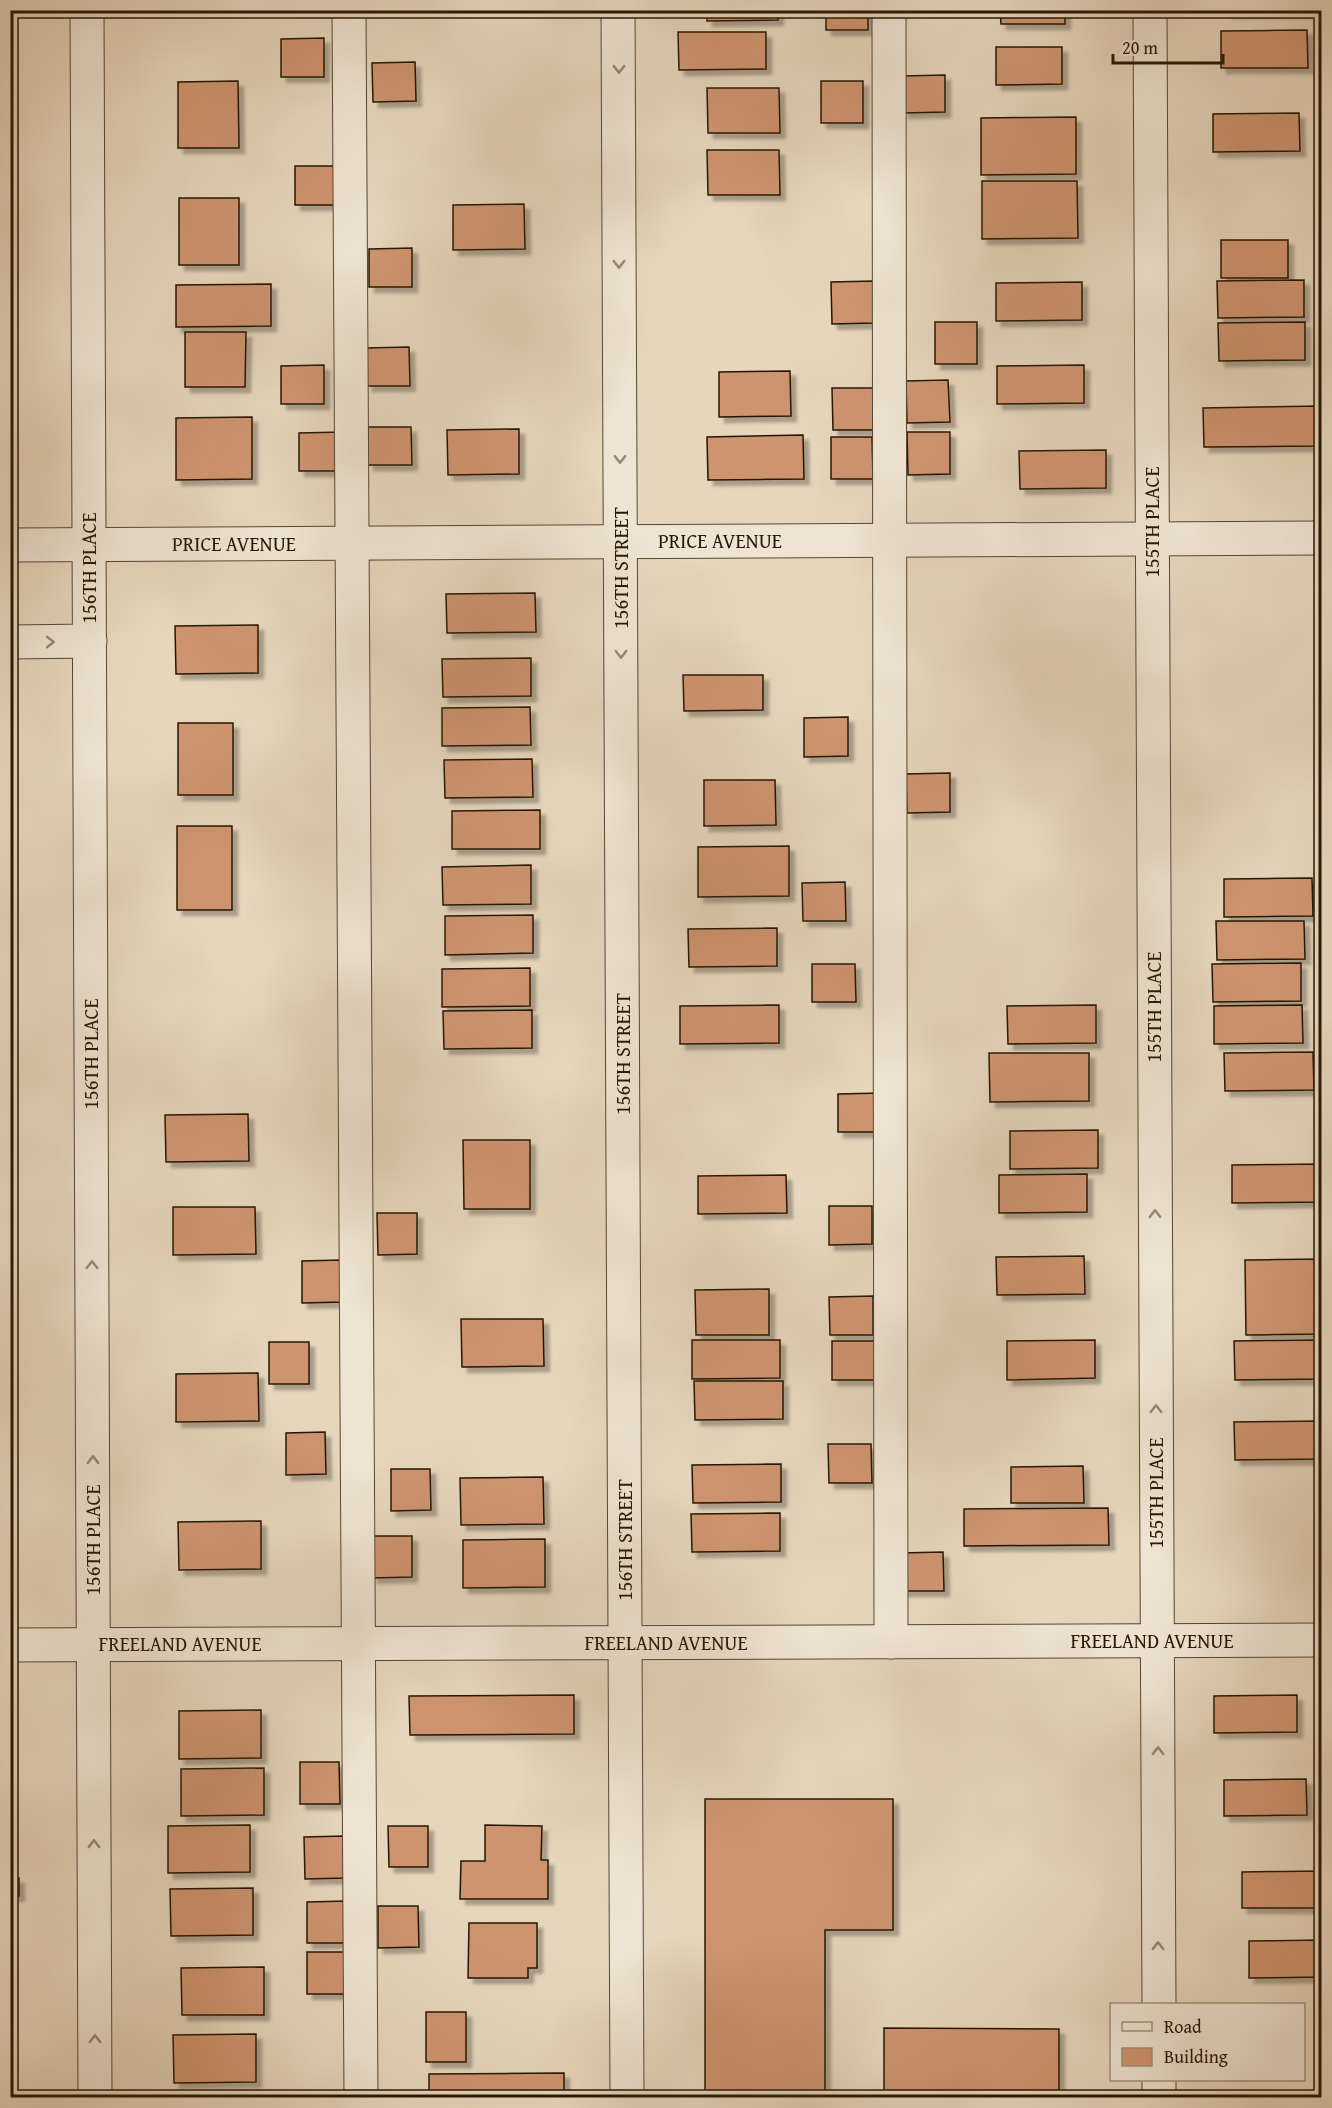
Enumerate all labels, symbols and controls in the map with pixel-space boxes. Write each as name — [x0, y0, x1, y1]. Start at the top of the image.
scale bar — [1113, 27, 1222, 65]
text: 20 m — [1122, 34, 1158, 61]
one-way arrow — [612, 64, 625, 73]
one-way arrow — [613, 259, 625, 268]
one-way arrow — [614, 454, 626, 463]
street label: 155TH PLACE — [1137, 466, 1166, 578]
street label: 156TH STREET — [606, 507, 635, 629]
street label: 156TH PLACE — [74, 512, 103, 624]
street label: PRICE AVENUE — [658, 526, 782, 555]
street label: PRICE AVENUE — [172, 529, 296, 558]
one-way arrow — [46, 636, 55, 648]
one-way arrow — [615, 649, 627, 658]
street label: 155TH PLACE — [1139, 951, 1168, 1063]
street label: 156TH STREET — [608, 993, 637, 1115]
street label: 156TH PLACE — [76, 998, 105, 1110]
one-way arrow — [1149, 1210, 1161, 1219]
one-way arrow — [86, 1261, 98, 1270]
one-way arrow — [1150, 1405, 1162, 1414]
street label: 155TH PLACE — [1141, 1437, 1170, 1549]
one-way arrow — [87, 1456, 99, 1465]
street label: 156TH STREET — [610, 1479, 639, 1601]
street label: 156TH PLACE — [78, 1484, 107, 1596]
street label: FREELAND AVENUE — [1070, 1626, 1234, 1655]
street label: FREELAND AVENUE — [584, 1628, 748, 1657]
street label: FREELAND AVENUE — [98, 1629, 262, 1658]
one-way arrow — [1152, 1747, 1164, 1756]
one-way arrow — [88, 1840, 100, 1849]
one-way arrow — [1152, 1942, 1164, 1951]
legend — [1110, 2003, 1305, 2081]
text: Road — [1164, 2013, 1202, 2040]
one-way arrow — [89, 2035, 101, 2044]
text: Building — [1164, 2043, 1228, 2070]

